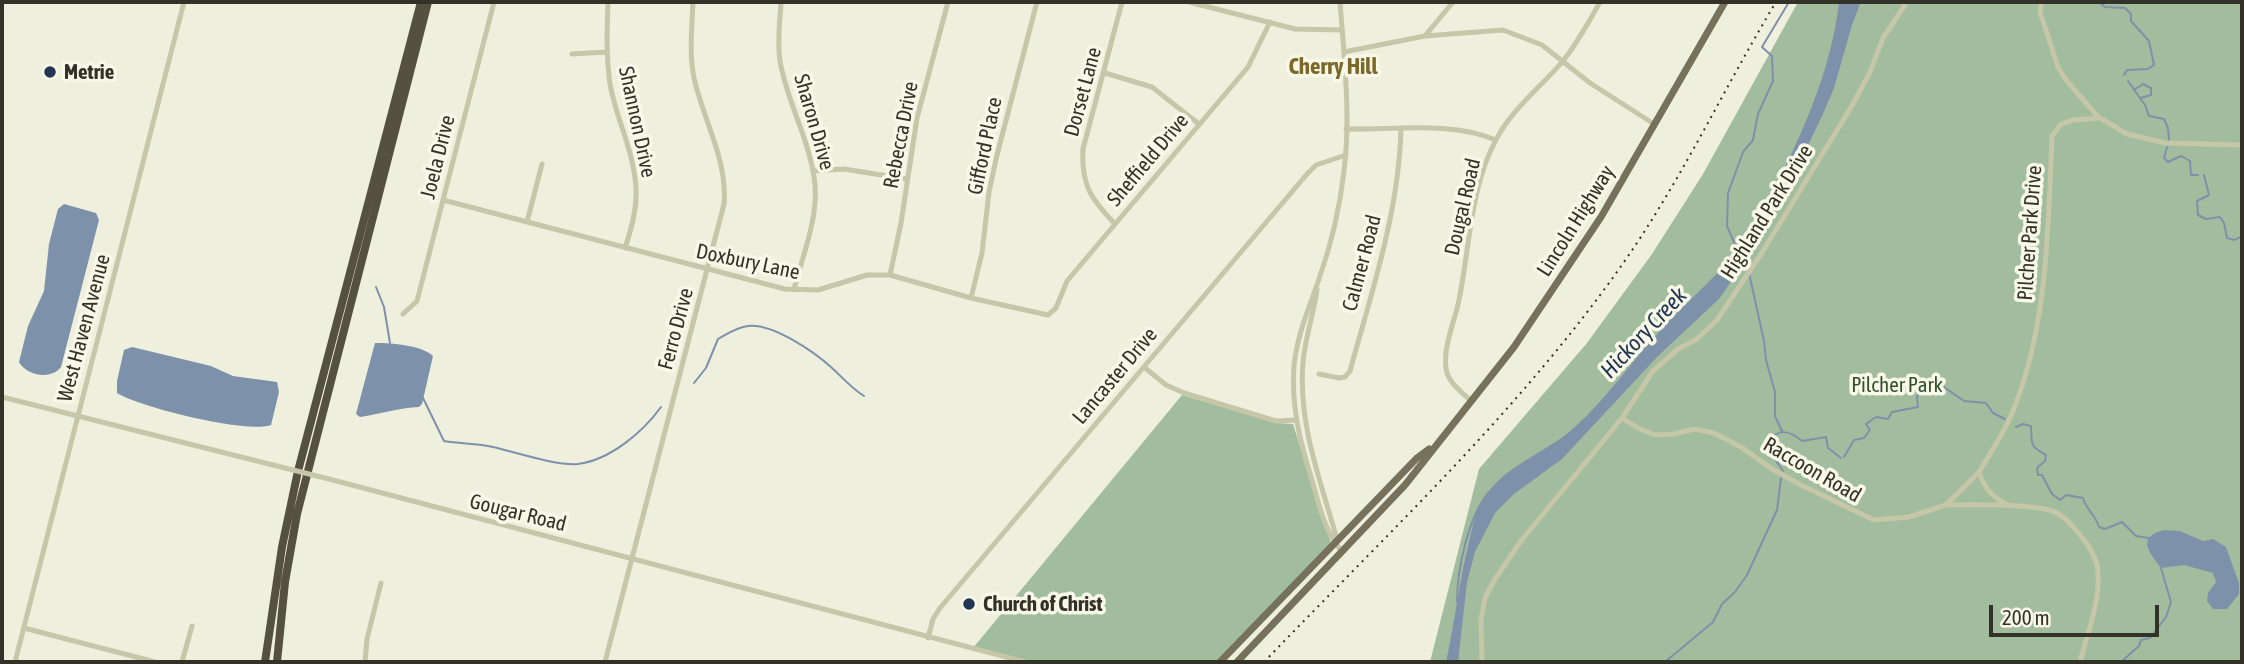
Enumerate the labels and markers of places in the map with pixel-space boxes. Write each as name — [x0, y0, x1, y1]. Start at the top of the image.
place label: Metrie — [64, 59, 114, 85]
marker: Metrie — [42, 64, 58, 80]
place label: Church of Christ — [983, 591, 1102, 617]
marker: Church of Christ — [961, 596, 977, 612]

